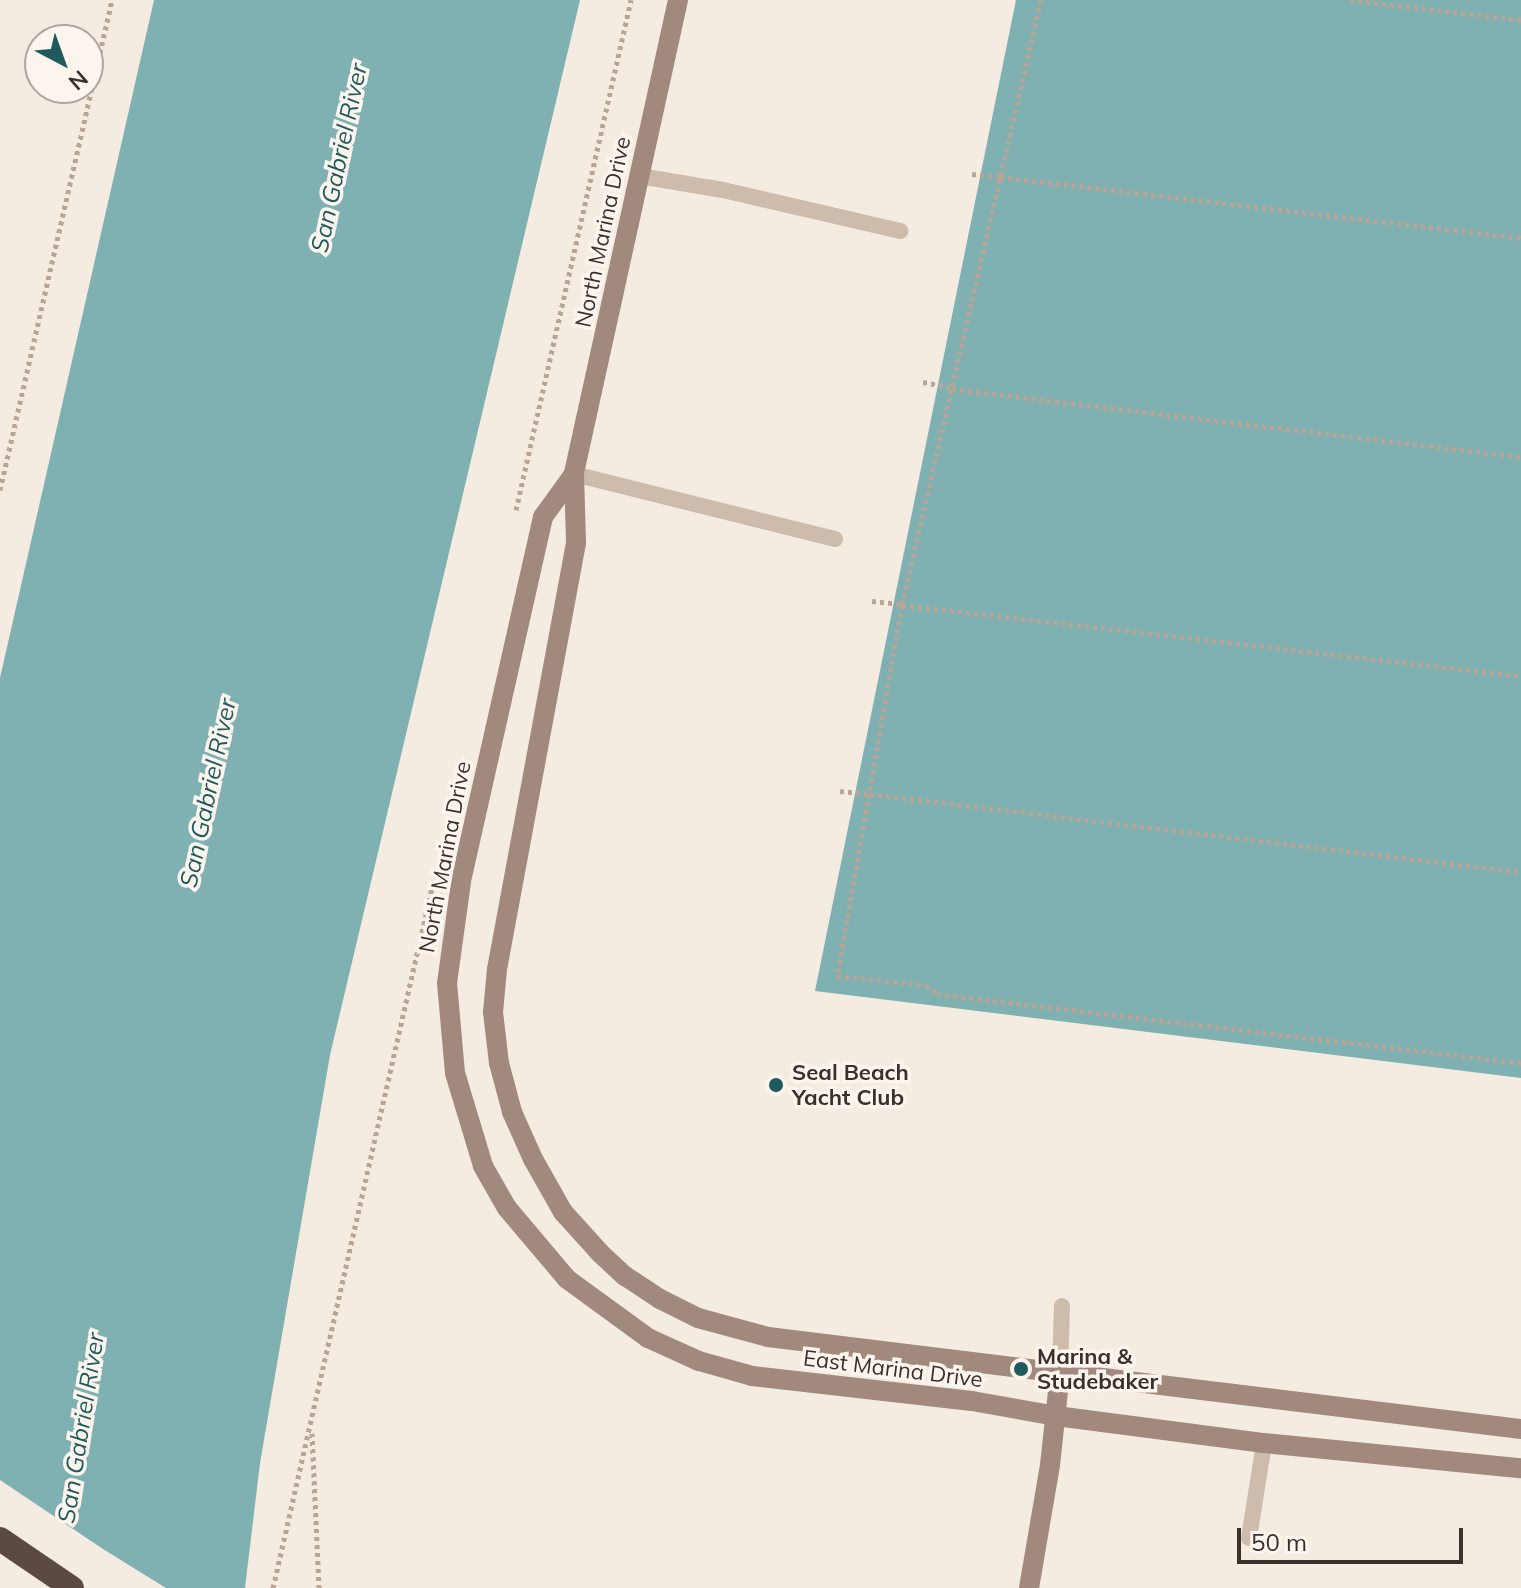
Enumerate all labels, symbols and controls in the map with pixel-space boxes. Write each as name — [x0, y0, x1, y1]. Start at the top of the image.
north arrow — [24, 24, 104, 104]
water label: San Gabriel River — [305, 61, 373, 255]
text: N — [63, 65, 94, 97]
street label: North Marina Drive — [570, 134, 636, 330]
water label: San Gabriel River — [174, 696, 242, 890]
street label: North Marina Drive — [414, 759, 476, 955]
place label: Seal Beach Yacht Club — [792, 1059, 909, 1110]
marker: Seal Beach Yacht Club — [767, 1076, 785, 1094]
water label: San Gabriel River — [52, 1331, 110, 1525]
place label: Marina & Studebaker — [1037, 1343, 1158, 1394]
street label: East Marina Drive — [802, 1345, 984, 1393]
marker: Marina & Studebaker — [1012, 1360, 1030, 1378]
scale bar — [1241, 1512, 1467, 1562]
text: 50 m — [1251, 1527, 1307, 1557]

